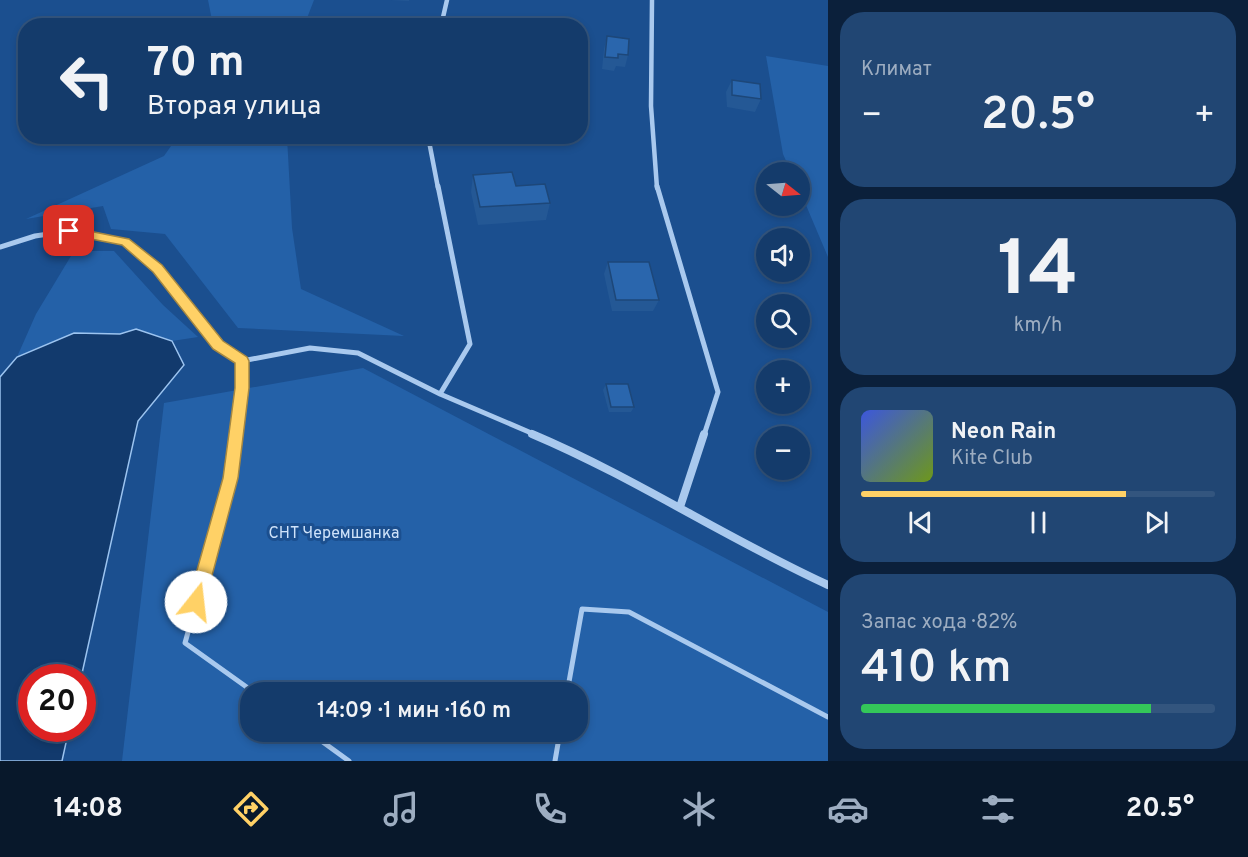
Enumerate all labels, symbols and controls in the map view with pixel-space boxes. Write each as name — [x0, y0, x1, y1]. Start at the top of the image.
text: 70 m — [147, 38, 245, 91]
icon: left — [48, 42, 126, 120]
text: Климат — [861, 57, 932, 83]
text: 20.5° — [981, 88, 1095, 145]
text: Вторая улица — [147, 90, 321, 124]
text: − — [861, 96, 882, 138]
text: + — [1194, 96, 1215, 138]
north arrow — [756, 162, 810, 216]
map controls — [756, 162, 810, 480]
pin — [43, 205, 94, 256]
icon: arrive — [52, 214, 85, 247]
text: 14 — [997, 224, 1079, 323]
button: sound — [756, 228, 810, 282]
button: search — [756, 294, 810, 348]
text: km/h — [1014, 313, 1062, 339]
button: + — [756, 360, 810, 414]
text: Neon Rain — [951, 419, 1056, 446]
button: − — [756, 426, 810, 480]
text: Kite Club — [951, 446, 1033, 472]
icon: previous — [904, 506, 937, 539]
icon: pause — [1022, 506, 1055, 539]
icon: next — [1140, 506, 1173, 539]
park label: СНТ Черемшанка — [269, 524, 399, 544]
position arrow — [164, 570, 228, 634]
text: Запас хода · 82% — [861, 610, 1018, 636]
text: 410 km — [861, 641, 1011, 698]
speed limit sign: 20 — [18, 664, 96, 742]
text: 14:09 · 1 мин · 160 m — [317, 698, 511, 725]
icon: directions — [230, 788, 272, 830]
icon: music — [380, 788, 422, 830]
icon: phone — [529, 788, 571, 830]
icon: climate — [678, 788, 720, 830]
icon: car — [827, 788, 869, 830]
icon: filters — [977, 788, 1019, 830]
text: 14:08 — [54, 792, 123, 826]
text: 20.5° — [1126, 792, 1194, 826]

